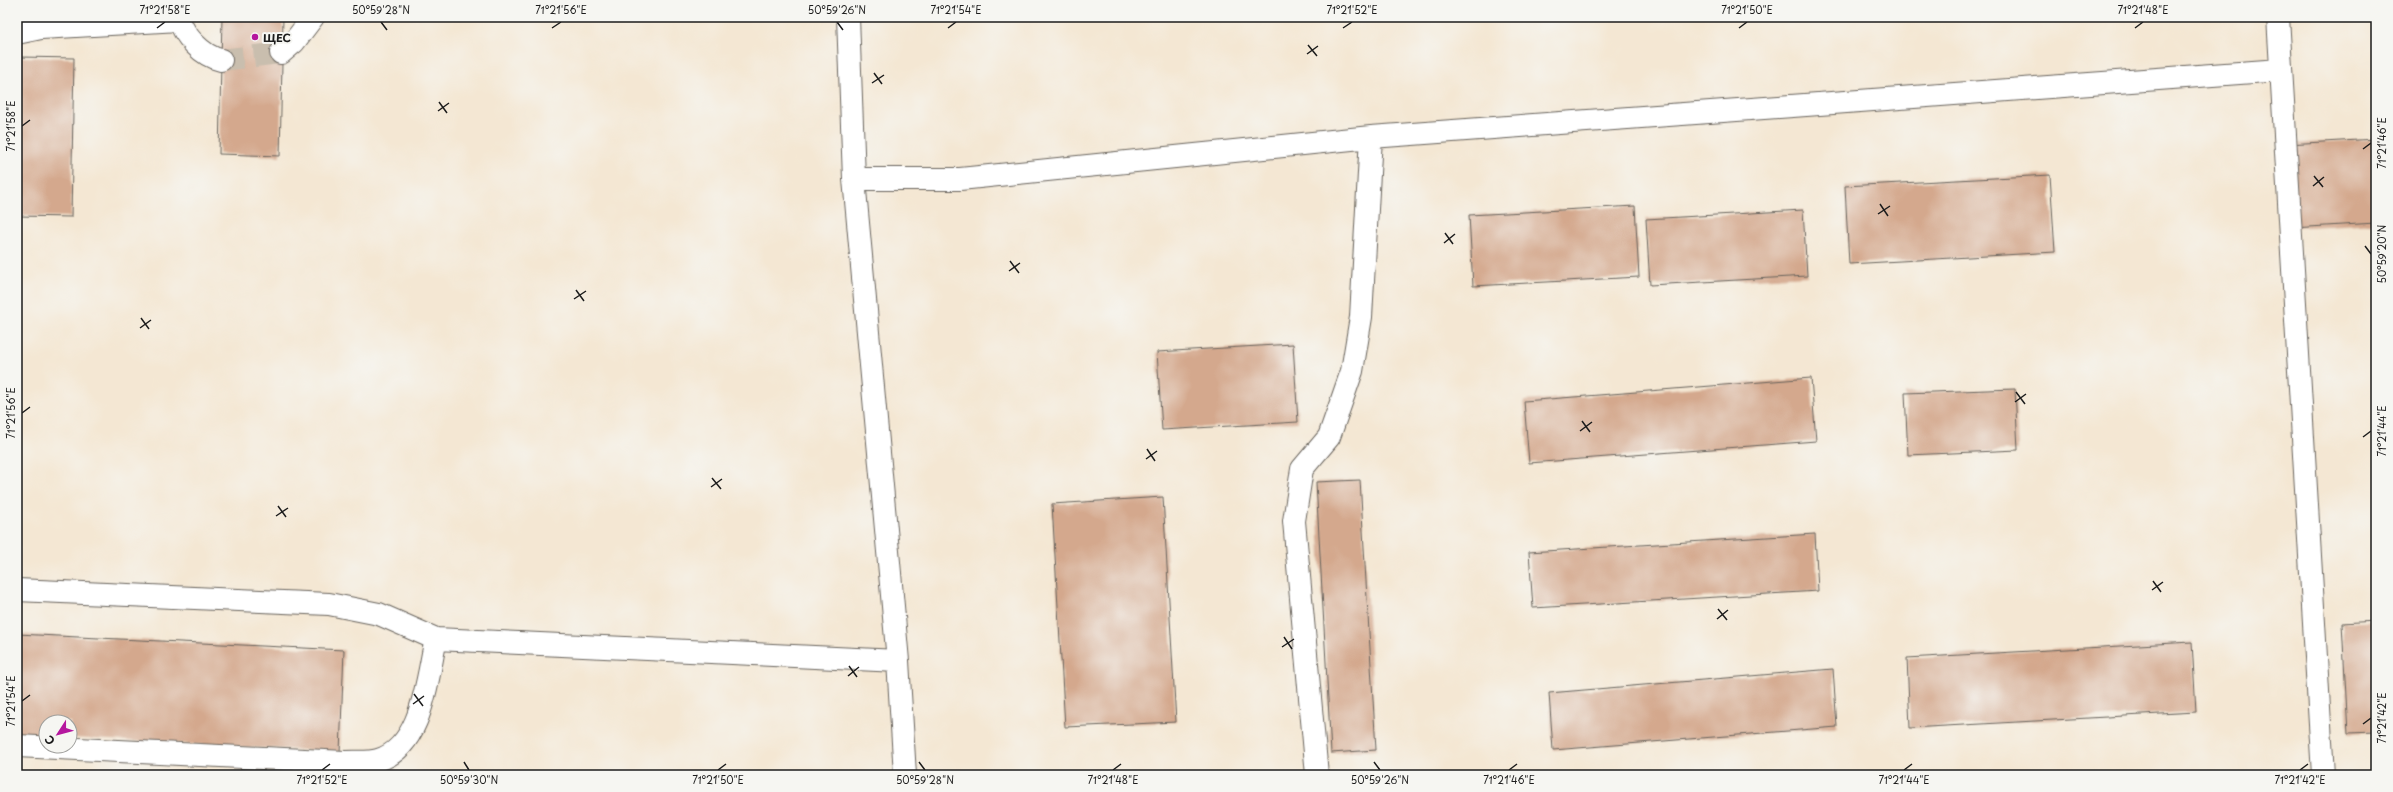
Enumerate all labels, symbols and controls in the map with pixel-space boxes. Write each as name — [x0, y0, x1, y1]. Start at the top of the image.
text: 71°21'58"E — [140, 2, 190, 17]
text: 50°59'28"N — [352, 2, 410, 17]
text: 71°21'56"E — [535, 2, 587, 17]
text: 50°59'26"N — [808, 2, 866, 17]
text: 71°21'54"E — [931, 2, 982, 17]
text: 71°21'52"E — [1326, 2, 1378, 17]
text: 71°21'50"E — [1721, 2, 1773, 17]
text: 71°21'48"E — [2118, 2, 2168, 17]
place label: ЩЕС — [263, 29, 291, 46]
marker: ЩЕС — [250, 32, 260, 42]
text: 71°21'58"E — [3, 101, 18, 151]
text: 71°21'46"E — [2374, 117, 2389, 169]
text: 50°59'20"N — [2374, 224, 2389, 283]
text: 71°21'56"E — [3, 387, 18, 439]
text: 71°21'44"E — [2374, 405, 2389, 457]
text: 71°21'54"E — [3, 676, 18, 727]
text: 71°21'42"E — [2374, 692, 2389, 744]
north arrow — [38, 714, 78, 754]
text: С — [40, 732, 59, 749]
text: 71°21'52"E — [296, 772, 348, 787]
text: 50°59'30"N — [440, 772, 498, 787]
text: 71°21'50"E — [692, 772, 744, 787]
text: 50°59'28"N — [896, 772, 954, 787]
text: 71°21'48"E — [1088, 772, 1138, 787]
text: 50°59'26"N — [1351, 772, 1409, 787]
text: 71°21'46"E — [1483, 772, 1535, 787]
text: 71°21'44"E — [1878, 772, 1930, 787]
text: 71°21'42"E — [2274, 772, 2326, 787]

